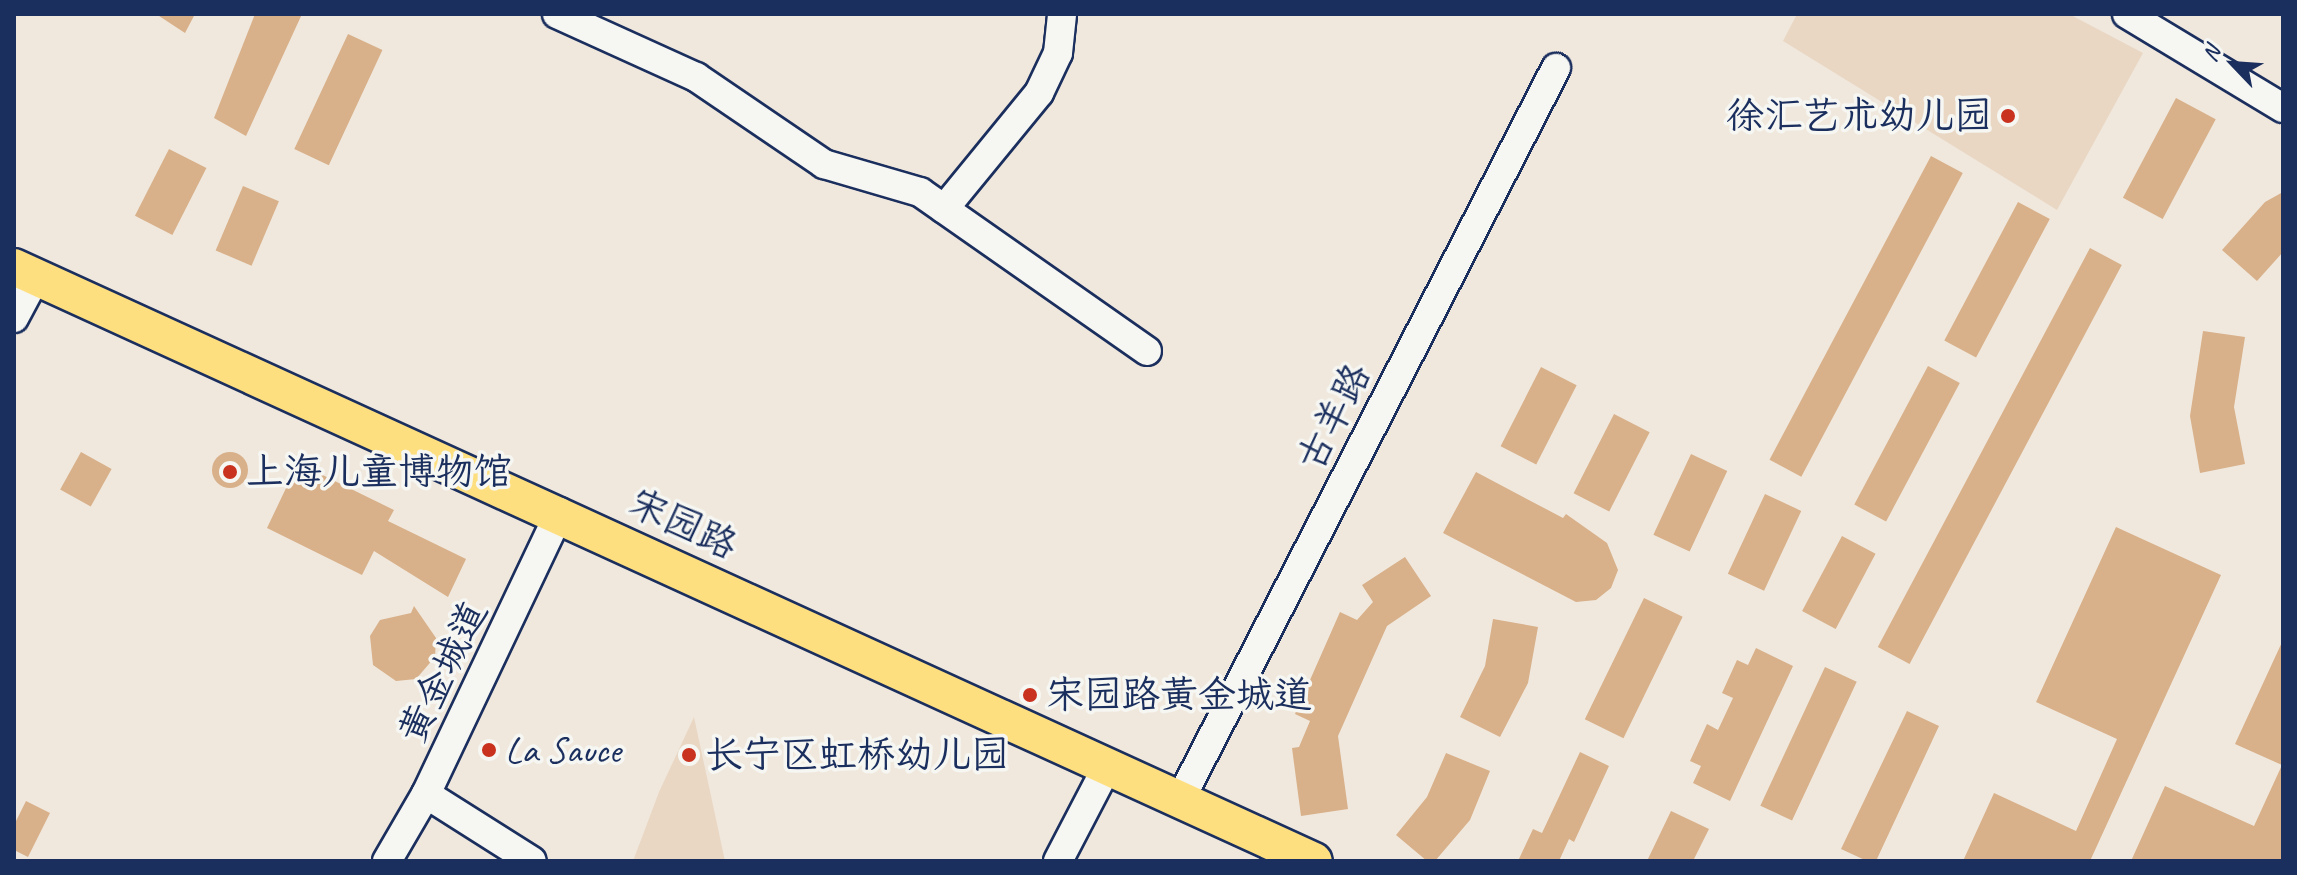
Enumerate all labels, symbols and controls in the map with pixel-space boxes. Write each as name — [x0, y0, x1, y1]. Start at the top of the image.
north arrow — [2193, 24, 2273, 104]
text: N — [2196, 42, 2227, 66]
place label: 徐汇艺术幼儿园 — [1726, 93, 1992, 139]
marker: 徐汇艺术幼儿园 — [1999, 107, 2017, 125]
street label: 古羊路 — [1288, 356, 1380, 478]
place label: 上海儿童博物馆 — [246, 449, 512, 495]
marker: 上海儿童博物馆 — [221, 463, 239, 481]
street label: 宋园路 — [622, 479, 744, 569]
street label: 黄金城道 — [389, 594, 497, 750]
place label: 宋园路黄金城道 — [1046, 672, 1312, 718]
marker: 宋园路黄金城道 — [1021, 686, 1039, 704]
place label: La Sauce — [505, 727, 622, 773]
place label: 长宁区虹桥幼儿园 — [705, 732, 1009, 778]
marker: La Sauce — [480, 741, 498, 759]
marker: 长宁区虹桥幼儿园 — [680, 746, 698, 764]

